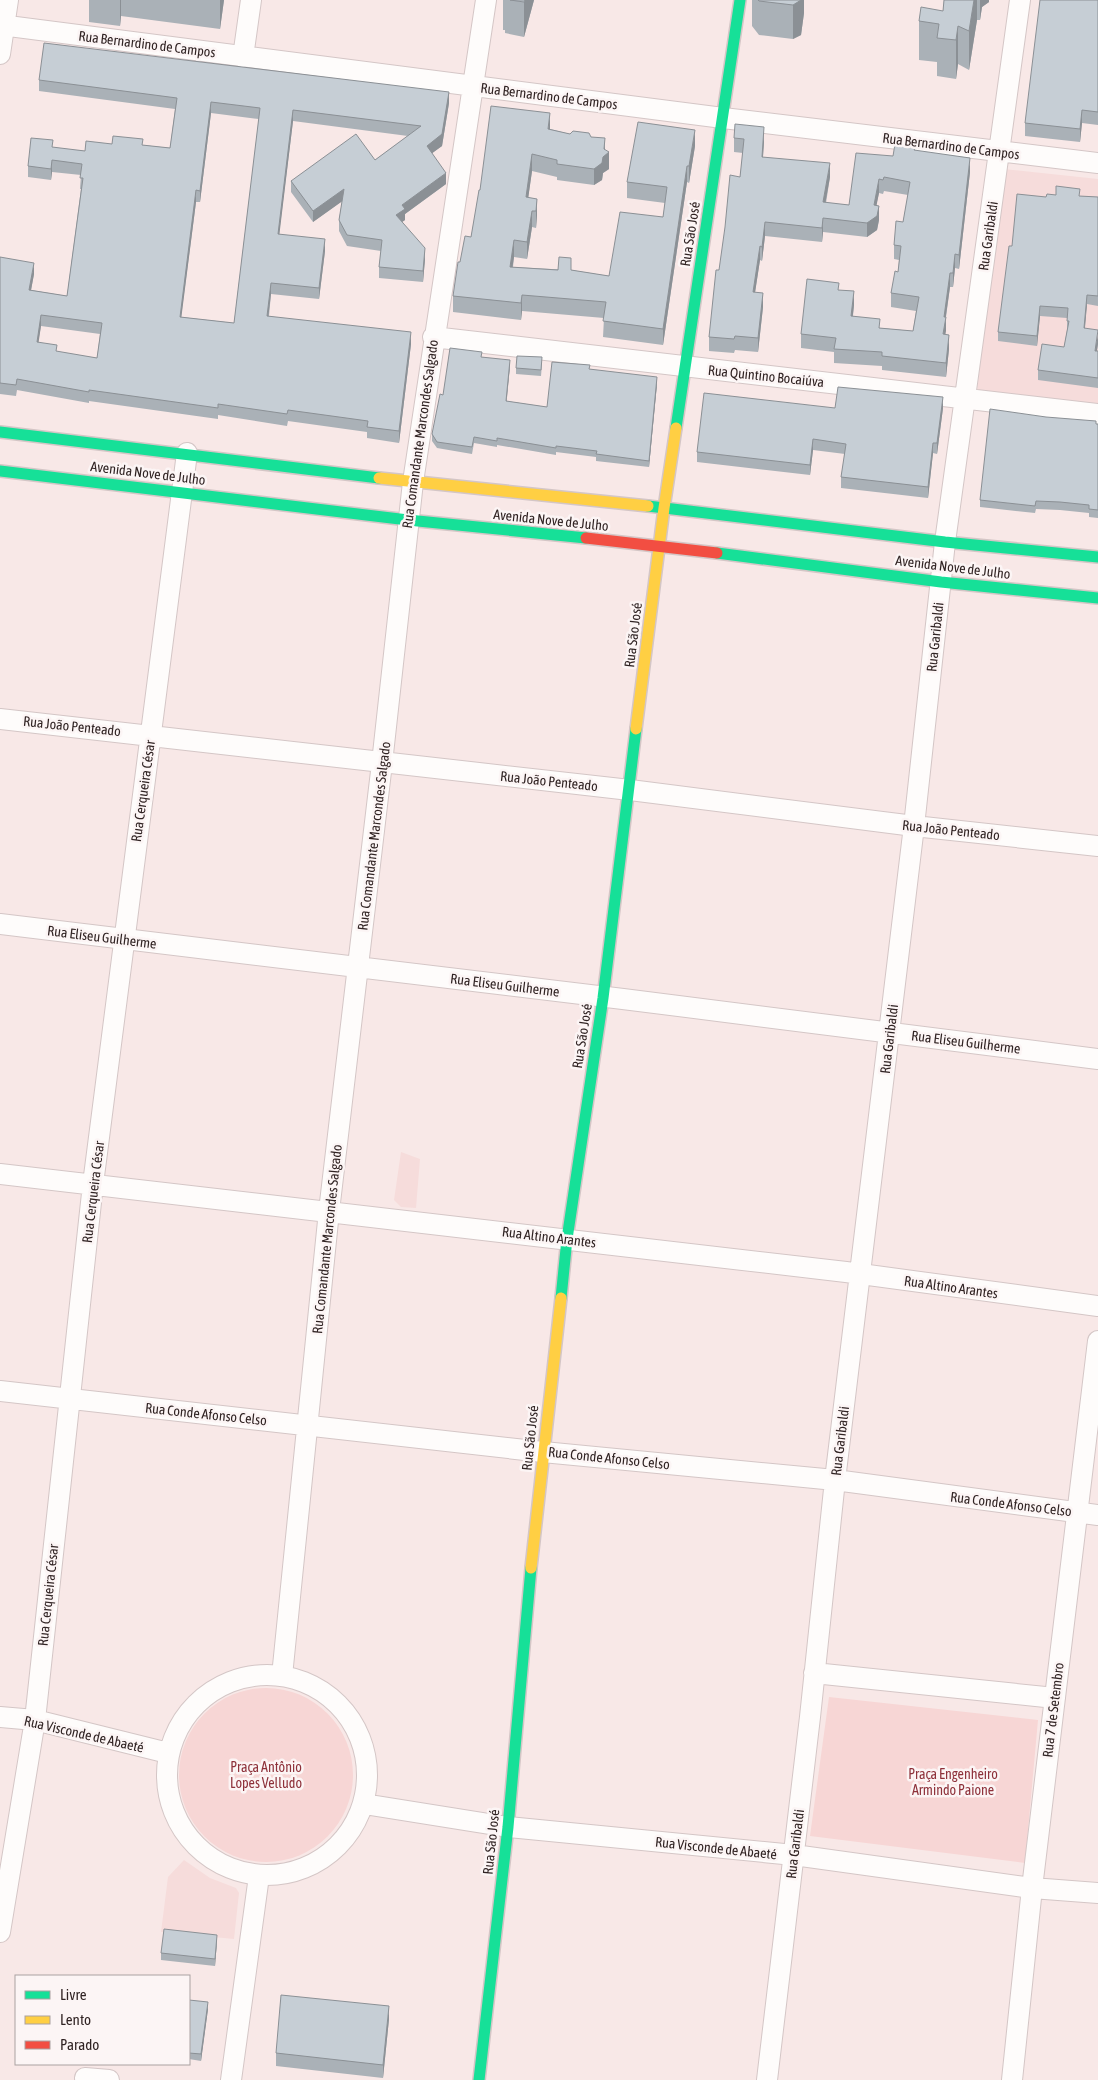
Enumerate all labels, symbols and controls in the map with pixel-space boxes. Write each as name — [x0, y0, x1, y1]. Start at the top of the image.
street label: Rua Bernardino de Campos — [78, 28, 216, 60]
street label: Rua Bernardino de Campos — [480, 80, 618, 112]
street label: Rua Bernardino de Campos — [882, 130, 1020, 162]
street label: Rua São José — [677, 200, 703, 268]
street label: Rua Garibaldi — [975, 200, 1001, 272]
street label: Rua Comandante Marcondes Salgado — [399, 339, 441, 529]
street label: Rua Quintino Bocaiúva — [707, 362, 825, 390]
street label: Avenida Nove de Julho — [90, 458, 206, 488]
street label: Avenida Nove de Julho — [493, 506, 609, 534]
street label: Avenida Nove de Julho — [895, 552, 1011, 582]
street label: Rua Garibaldi — [923, 601, 947, 673]
street label: Rua São José — [621, 602, 645, 668]
street label: Rua João Penteado — [22, 713, 122, 739]
street label: Rua Cerqueira César — [128, 738, 158, 843]
street label: Rua Comandante Marcondes Salgado — [354, 741, 394, 931]
street label: Rua João Penteado — [499, 768, 599, 794]
street label: Rua João Penteado — [901, 817, 1001, 843]
street label: Rua Eliseu Guilherme — [46, 922, 158, 952]
street label: Rua Eliseu Guilherme — [449, 970, 561, 1000]
street label: Rua São José — [569, 1002, 595, 1070]
street label: Rua Garibaldi — [877, 1003, 901, 1075]
street label: Rua Eliseu Guilherme — [910, 1027, 1022, 1057]
street label: Rua Cerqueira César — [79, 1139, 107, 1244]
street label: Rua Comandante Marcondes Salgado — [309, 1144, 345, 1334]
street label: Rua Altino Arantes — [501, 1223, 597, 1251]
street label: Rua Altino Arantes — [903, 1273, 999, 1302]
street label: Rua Conde Afonso Celso — [144, 1400, 268, 1428]
street label: Rua São José — [519, 1405, 541, 1471]
street label: Rua Garibaldi — [828, 1405, 852, 1477]
street label: Rua Conde Afonso Celso — [547, 1444, 671, 1472]
street label: Rua Conde Afonso Celso — [949, 1489, 1073, 1519]
street label: Rua Cerqueira César — [35, 1542, 61, 1647]
street label: Rua 7 de Setembro — [1039, 1662, 1067, 1758]
street label: Rua Visconde de Abaeté — [23, 1712, 145, 1756]
park label: Praça Antônio Lopes Velludo — [230, 1759, 302, 1791]
park label: Praça Engenheiro Armindo Paione — [908, 1766, 998, 1798]
street label: Rua Garibaldi — [783, 1808, 807, 1880]
street label: Rua São José — [480, 1809, 502, 1875]
street label: Rua Visconde de Abaeté — [654, 1834, 778, 1862]
legend — [15, 1975, 190, 2065]
text: Livre — [60, 1986, 87, 2003]
text: Lento — [60, 2011, 91, 2028]
text: Parado — [60, 2036, 99, 2053]

